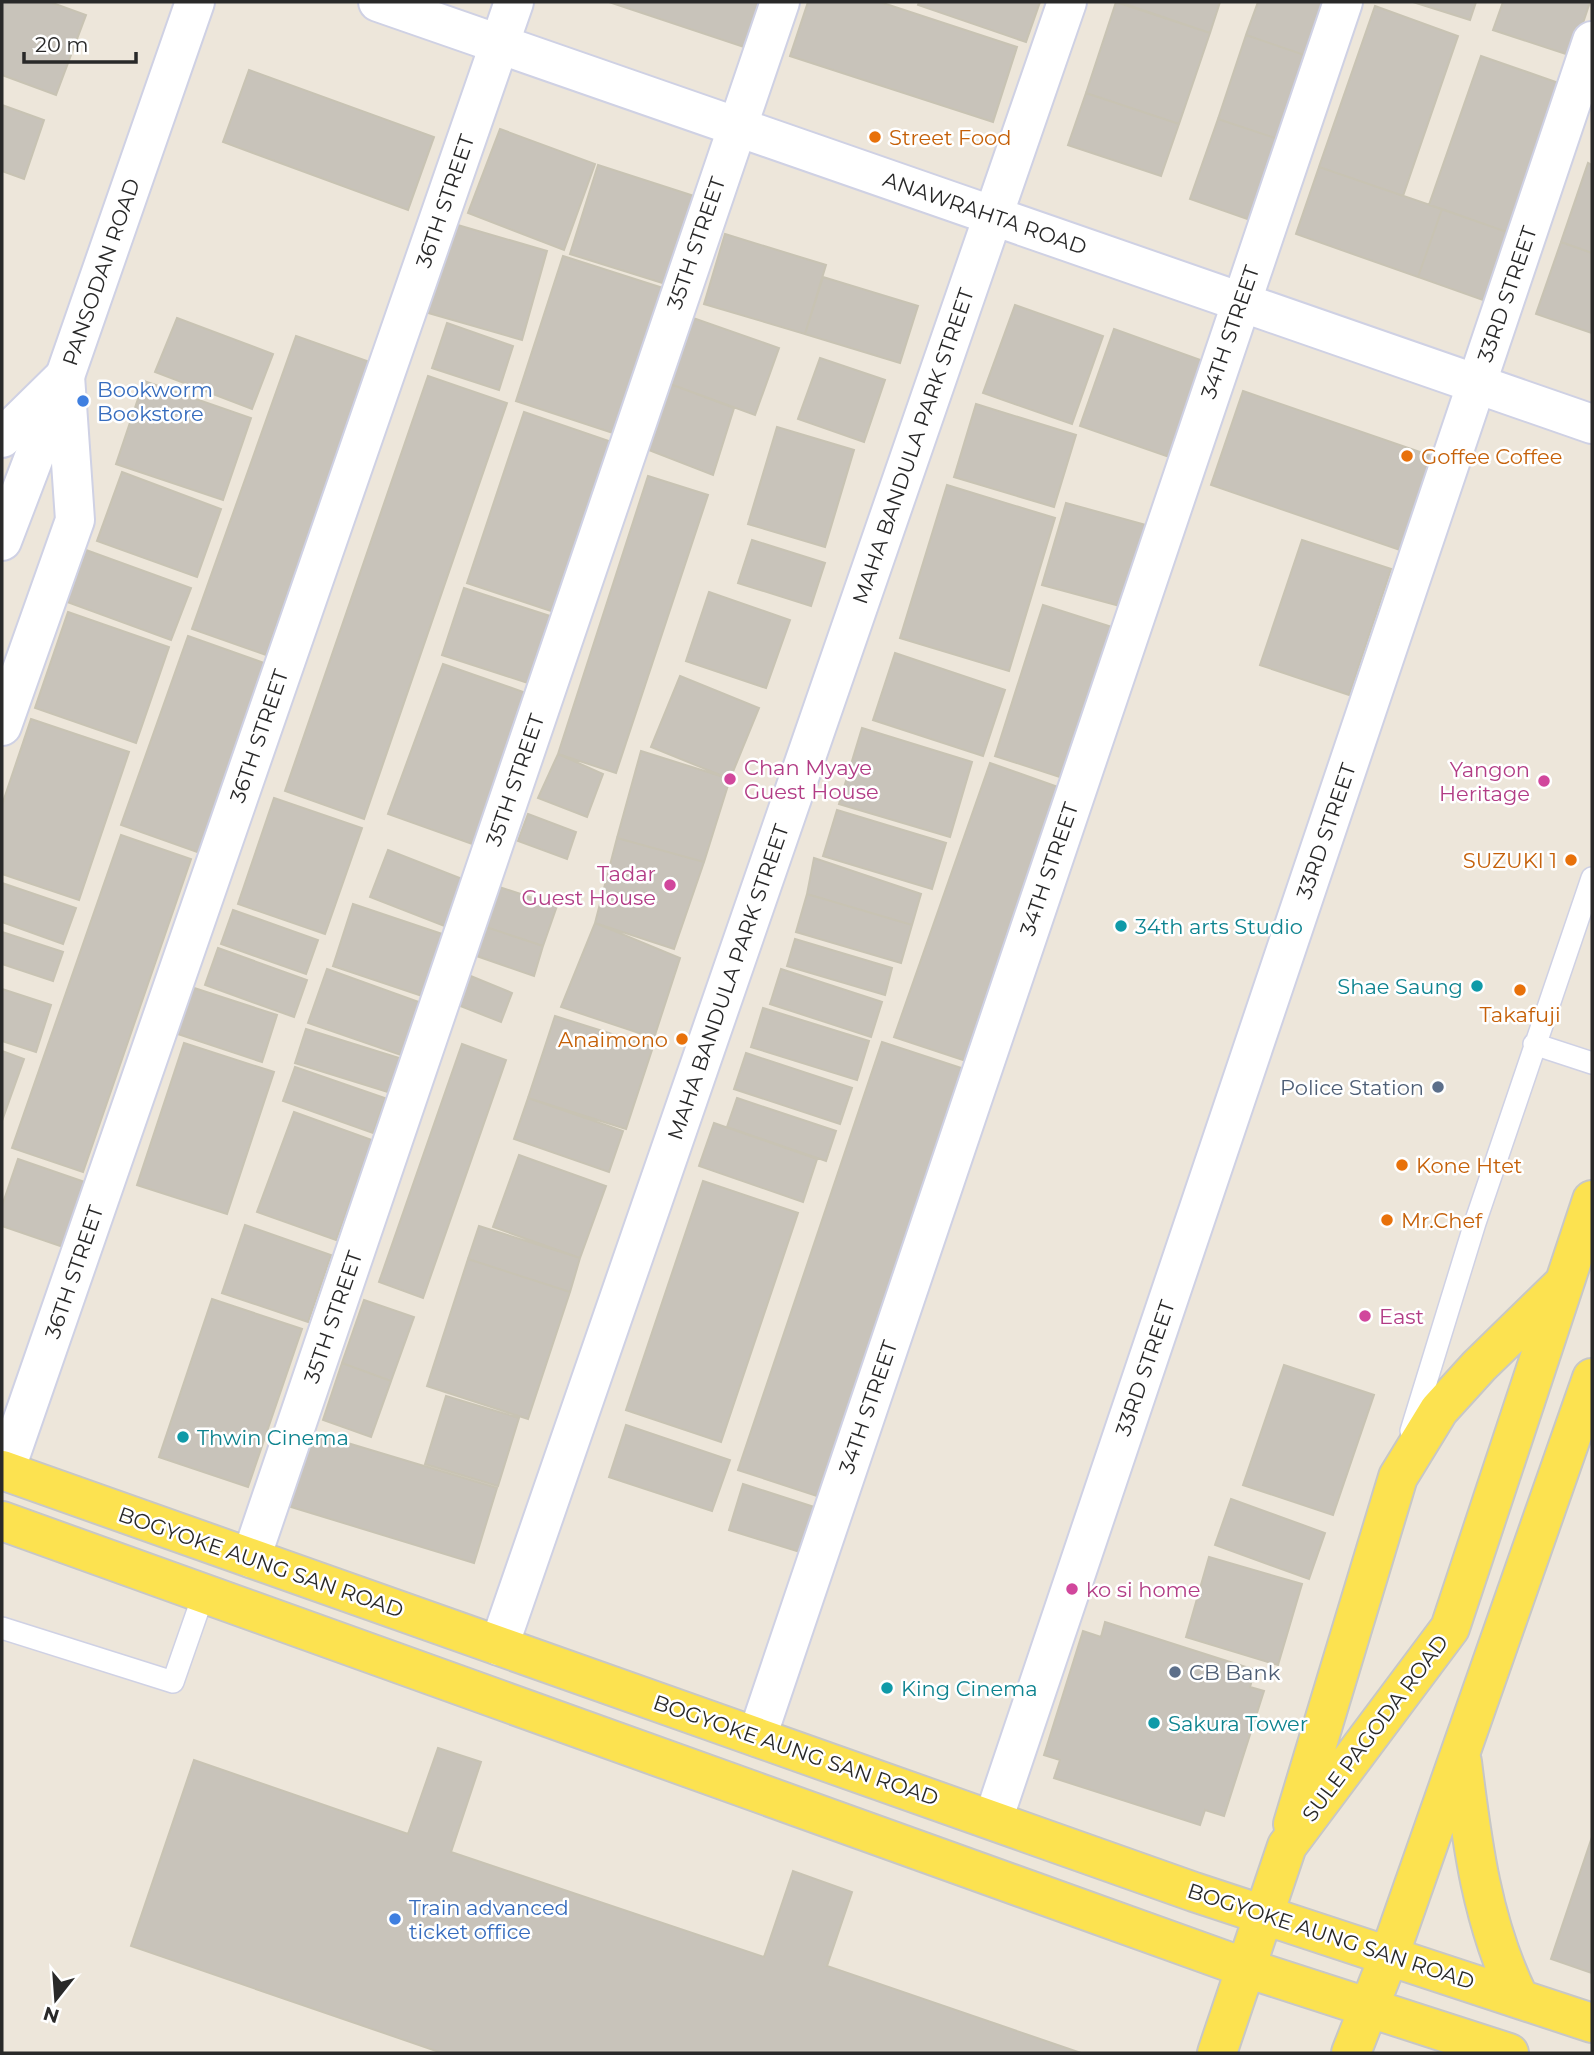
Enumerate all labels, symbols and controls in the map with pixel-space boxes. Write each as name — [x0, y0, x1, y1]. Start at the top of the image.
scale bar — [24, 21, 136, 65]
text: 20 m — [35, 32, 89, 57]
place label: Street Food — [889, 125, 1011, 150]
marker: Street Food — [867, 129, 883, 145]
street label: 36TH STREET — [411, 131, 479, 271]
street label: ANAWRAHTA ROAD — [880, 166, 1090, 260]
street label: 35TH STREET — [662, 174, 730, 312]
street label: PANSODAN ROAD — [57, 175, 145, 369]
street label: 33RD STREET — [1472, 223, 1542, 365]
street label: 34TH STREET — [1195, 262, 1265, 402]
street label: MAHA BANDULA PARK STREET — [847, 285, 979, 607]
place label: Bookworm Bookstore — [97, 377, 213, 426]
marker: Bookworm Bookstore — [75, 393, 91, 409]
place label: Goffee Coffee — [1421, 444, 1562, 469]
marker: Goffee Coffee — [1399, 448, 1415, 464]
street label: 36TH STREET — [225, 666, 293, 806]
street label: 35TH STREET — [481, 711, 549, 849]
place label: Chan Myaye Guest House — [744, 755, 879, 804]
place label: Yangon Heritage — [1439, 757, 1530, 806]
street label: 33RD STREET — [1291, 760, 1361, 902]
marker: Chan Myaye Guest House — [722, 771, 738, 787]
marker: Yangon Heritage — [1536, 773, 1552, 789]
street label: 34TH STREET — [1014, 799, 1084, 939]
street label: MAHA BANDULA PARK STREET — [662, 821, 794, 1143]
place label: SUZUKI 1 — [1463, 848, 1557, 873]
marker: SUZUKI 1 — [1563, 852, 1579, 868]
place label: Tadar Guest House — [521, 861, 656, 910]
marker: Tadar Guest House — [662, 877, 678, 893]
place label: 34th arts Studio — [1135, 914, 1303, 939]
marker: 34th arts Studio — [1113, 918, 1129, 934]
place label: Shae Saung — [1337, 974, 1463, 999]
marker: Shae Saung — [1469, 978, 1485, 994]
marker: Takafuji — [1512, 982, 1528, 998]
place label: Takafuji — [1479, 1002, 1561, 1027]
place label: Anaimono — [558, 1027, 668, 1052]
marker: Anaimono — [674, 1031, 690, 1047]
place label: Police Station — [1280, 1075, 1424, 1100]
marker: Police Station — [1430, 1079, 1446, 1095]
place label: Kone Htet — [1416, 1153, 1522, 1178]
marker: Kone Htet — [1394, 1157, 1410, 1173]
street label: 36TH STREET — [40, 1202, 108, 1342]
place label: Mr.Chef — [1401, 1208, 1483, 1233]
marker: Mr.Chef — [1379, 1212, 1395, 1228]
street label: 35TH STREET — [299, 1248, 367, 1386]
street label: 33RD STREET — [1110, 1297, 1180, 1439]
place label: East — [1379, 1304, 1424, 1329]
marker: East — [1357, 1308, 1373, 1324]
street label: 34TH STREET — [833, 1337, 903, 1477]
place label: Thwin Cinema — [197, 1425, 349, 1450]
marker: Thwin Cinema — [175, 1429, 191, 1445]
street label: BOGYOKE AUNG SAN ROAD — [115, 1501, 407, 1623]
place label: ko si home — [1086, 1577, 1201, 1602]
marker: ko si home — [1064, 1581, 1080, 1597]
street label: SULE PAGODA ROAD — [1297, 1630, 1453, 1826]
place label: CB Bank — [1189, 1660, 1281, 1685]
marker: CB Bank — [1167, 1664, 1183, 1680]
place label: King Cinema — [901, 1676, 1038, 1701]
marker: King Cinema — [879, 1680, 895, 1696]
street label: BOGYOKE AUNG SAN ROAD — [650, 1689, 942, 1811]
place label: Sakura Tower — [1168, 1711, 1308, 1736]
marker: Sakura Tower — [1146, 1715, 1162, 1731]
street label: BOGYOKE AUNG SAN ROAD — [1184, 1878, 1478, 1994]
place label: Train advanced ticket office — [409, 1895, 569, 1944]
marker: Train advanced ticket office — [387, 1911, 403, 1927]
north arrow — [21, 1964, 91, 2034]
text: N — [40, 2002, 62, 2028]

